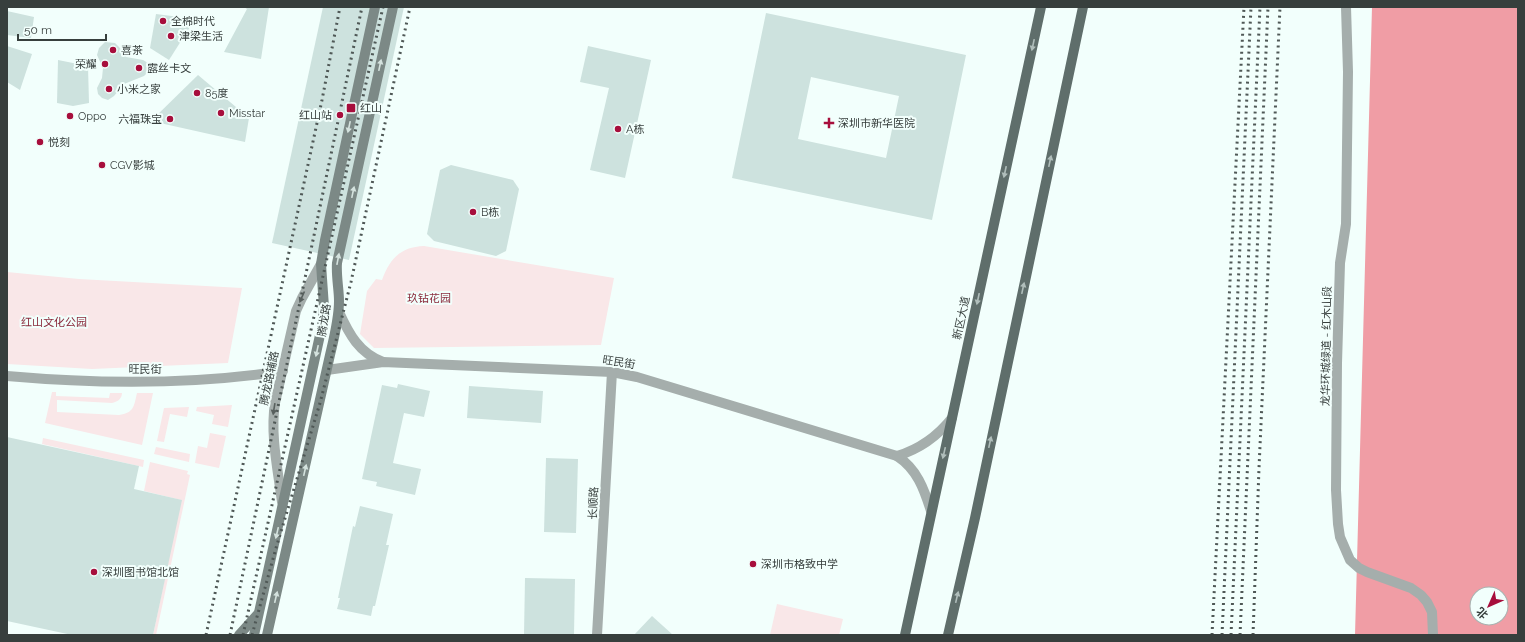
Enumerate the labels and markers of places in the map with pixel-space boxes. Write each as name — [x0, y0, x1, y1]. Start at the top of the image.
place label: 全棉时代 — [171, 15, 215, 28]
marker: 全棉时代 — [158, 16, 168, 26]
place label: 津梁生活 — [179, 30, 223, 43]
marker: 津梁生活 — [166, 31, 176, 41]
place label: 喜茶 — [121, 44, 143, 57]
marker: 喜茶 — [108, 45, 118, 55]
place label: 荣耀 — [75, 58, 97, 71]
marker: 荣耀 — [100, 59, 110, 69]
place label: 露丝卡文 — [147, 62, 191, 75]
marker: 露丝卡文 — [134, 63, 144, 73]
place label: 小米之家 — [117, 83, 161, 96]
marker: 小米之家 — [104, 84, 114, 94]
place label: 85度 — [205, 87, 229, 100]
marker: 85度 — [192, 88, 202, 98]
marker: 红山 — [345, 102, 357, 114]
place label: 红山 — [360, 102, 382, 115]
place label: Misstar — [229, 107, 265, 120]
marker: Misstar — [216, 108, 226, 118]
place label: 红山站 — [299, 109, 332, 122]
place label: Oppo — [78, 110, 107, 123]
marker: 红山站 — [335, 110, 345, 120]
marker: Oppo — [65, 111, 75, 121]
place label: 六福珠宝 — [118, 113, 162, 126]
marker: 六福珠宝 — [165, 114, 175, 124]
marker: 深圳市新华医院 — [823, 117, 835, 129]
place label: 深圳市新华医院 — [838, 117, 915, 130]
place label: A栋 — [626, 123, 644, 136]
marker: A栋 — [613, 124, 623, 134]
place label: 悦刻 — [48, 136, 70, 149]
marker: 悦刻 — [35, 137, 45, 147]
place label: CGV影城 — [110, 159, 155, 172]
marker: CGV影城 — [97, 160, 107, 170]
place label: B栋 — [481, 206, 499, 219]
marker: B栋 — [468, 207, 478, 217]
place label: 深圳市格致中学 — [761, 558, 838, 571]
marker: 深圳市格致中学 — [748, 559, 758, 569]
place label: 深圳图书馆北馆 — [102, 566, 179, 579]
marker: 深圳图书馆北馆 — [89, 567, 99, 577]

